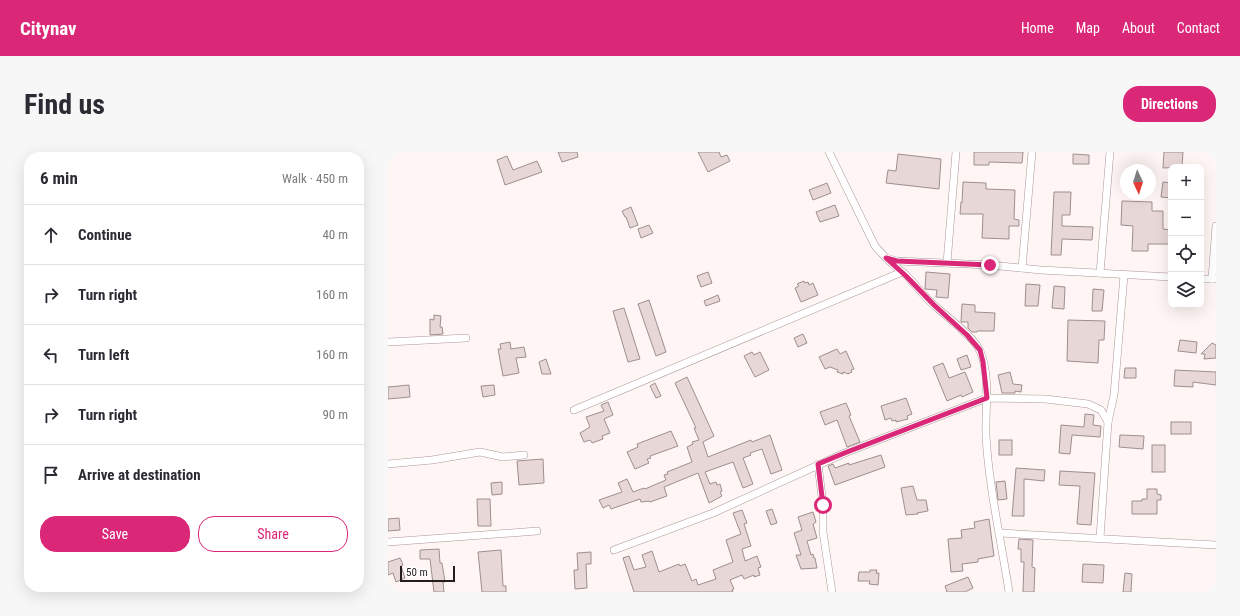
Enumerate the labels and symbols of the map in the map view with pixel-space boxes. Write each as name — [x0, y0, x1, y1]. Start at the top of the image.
north arrow — [1120, 164, 1156, 200]
route end — [981, 256, 999, 274]
route start — [814, 496, 832, 514]
scale bar — [400, 564, 455, 583]

